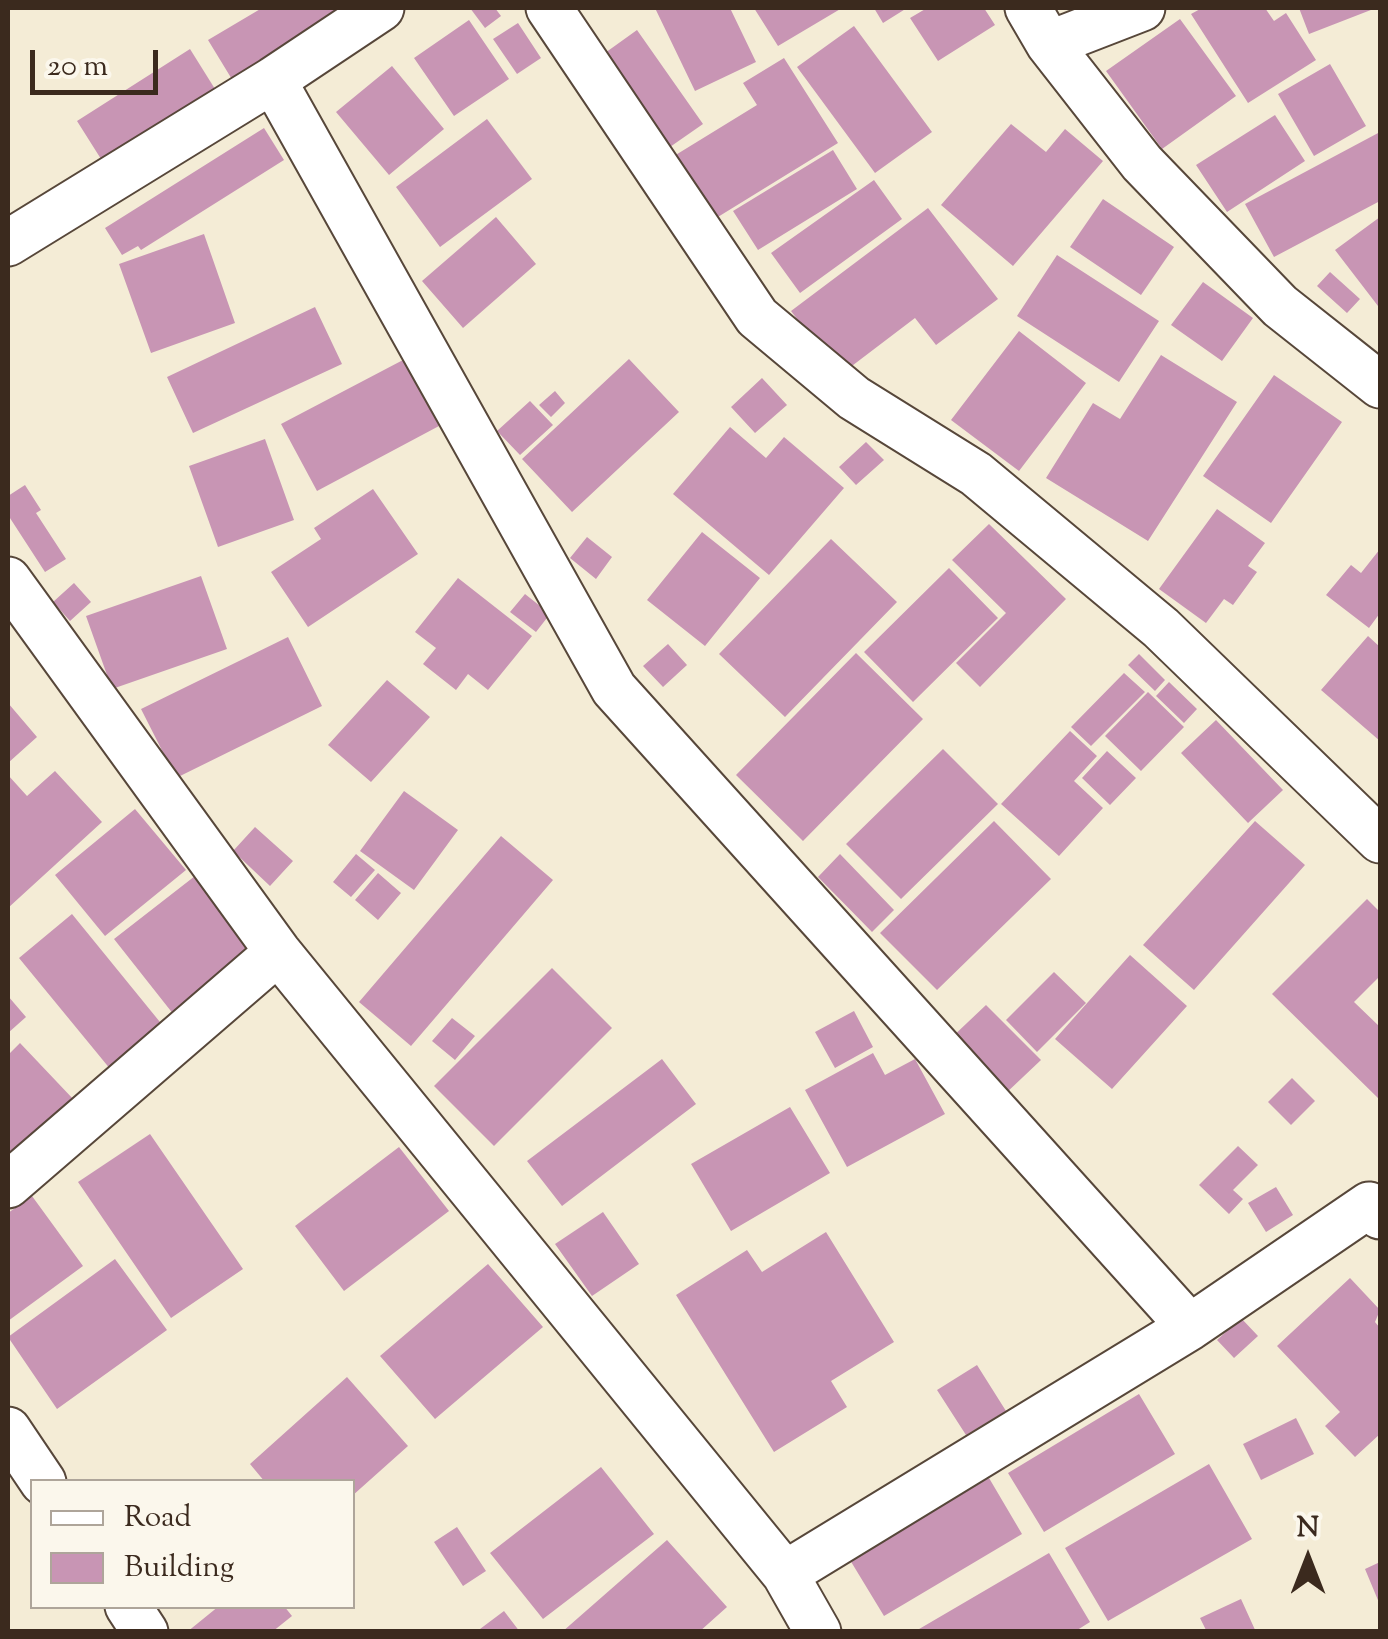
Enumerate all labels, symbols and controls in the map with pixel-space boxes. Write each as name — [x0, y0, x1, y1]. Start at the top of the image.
scale bar — [35, 30, 162, 92]
text: 20 m — [47, 46, 108, 89]
legend — [30, 1479, 355, 1609]
text: Road — [124, 1497, 191, 1540]
north arrow — [1258, 1509, 1358, 1609]
text: N — [1297, 1509, 1319, 1549]
text: Building — [124, 1547, 234, 1590]

